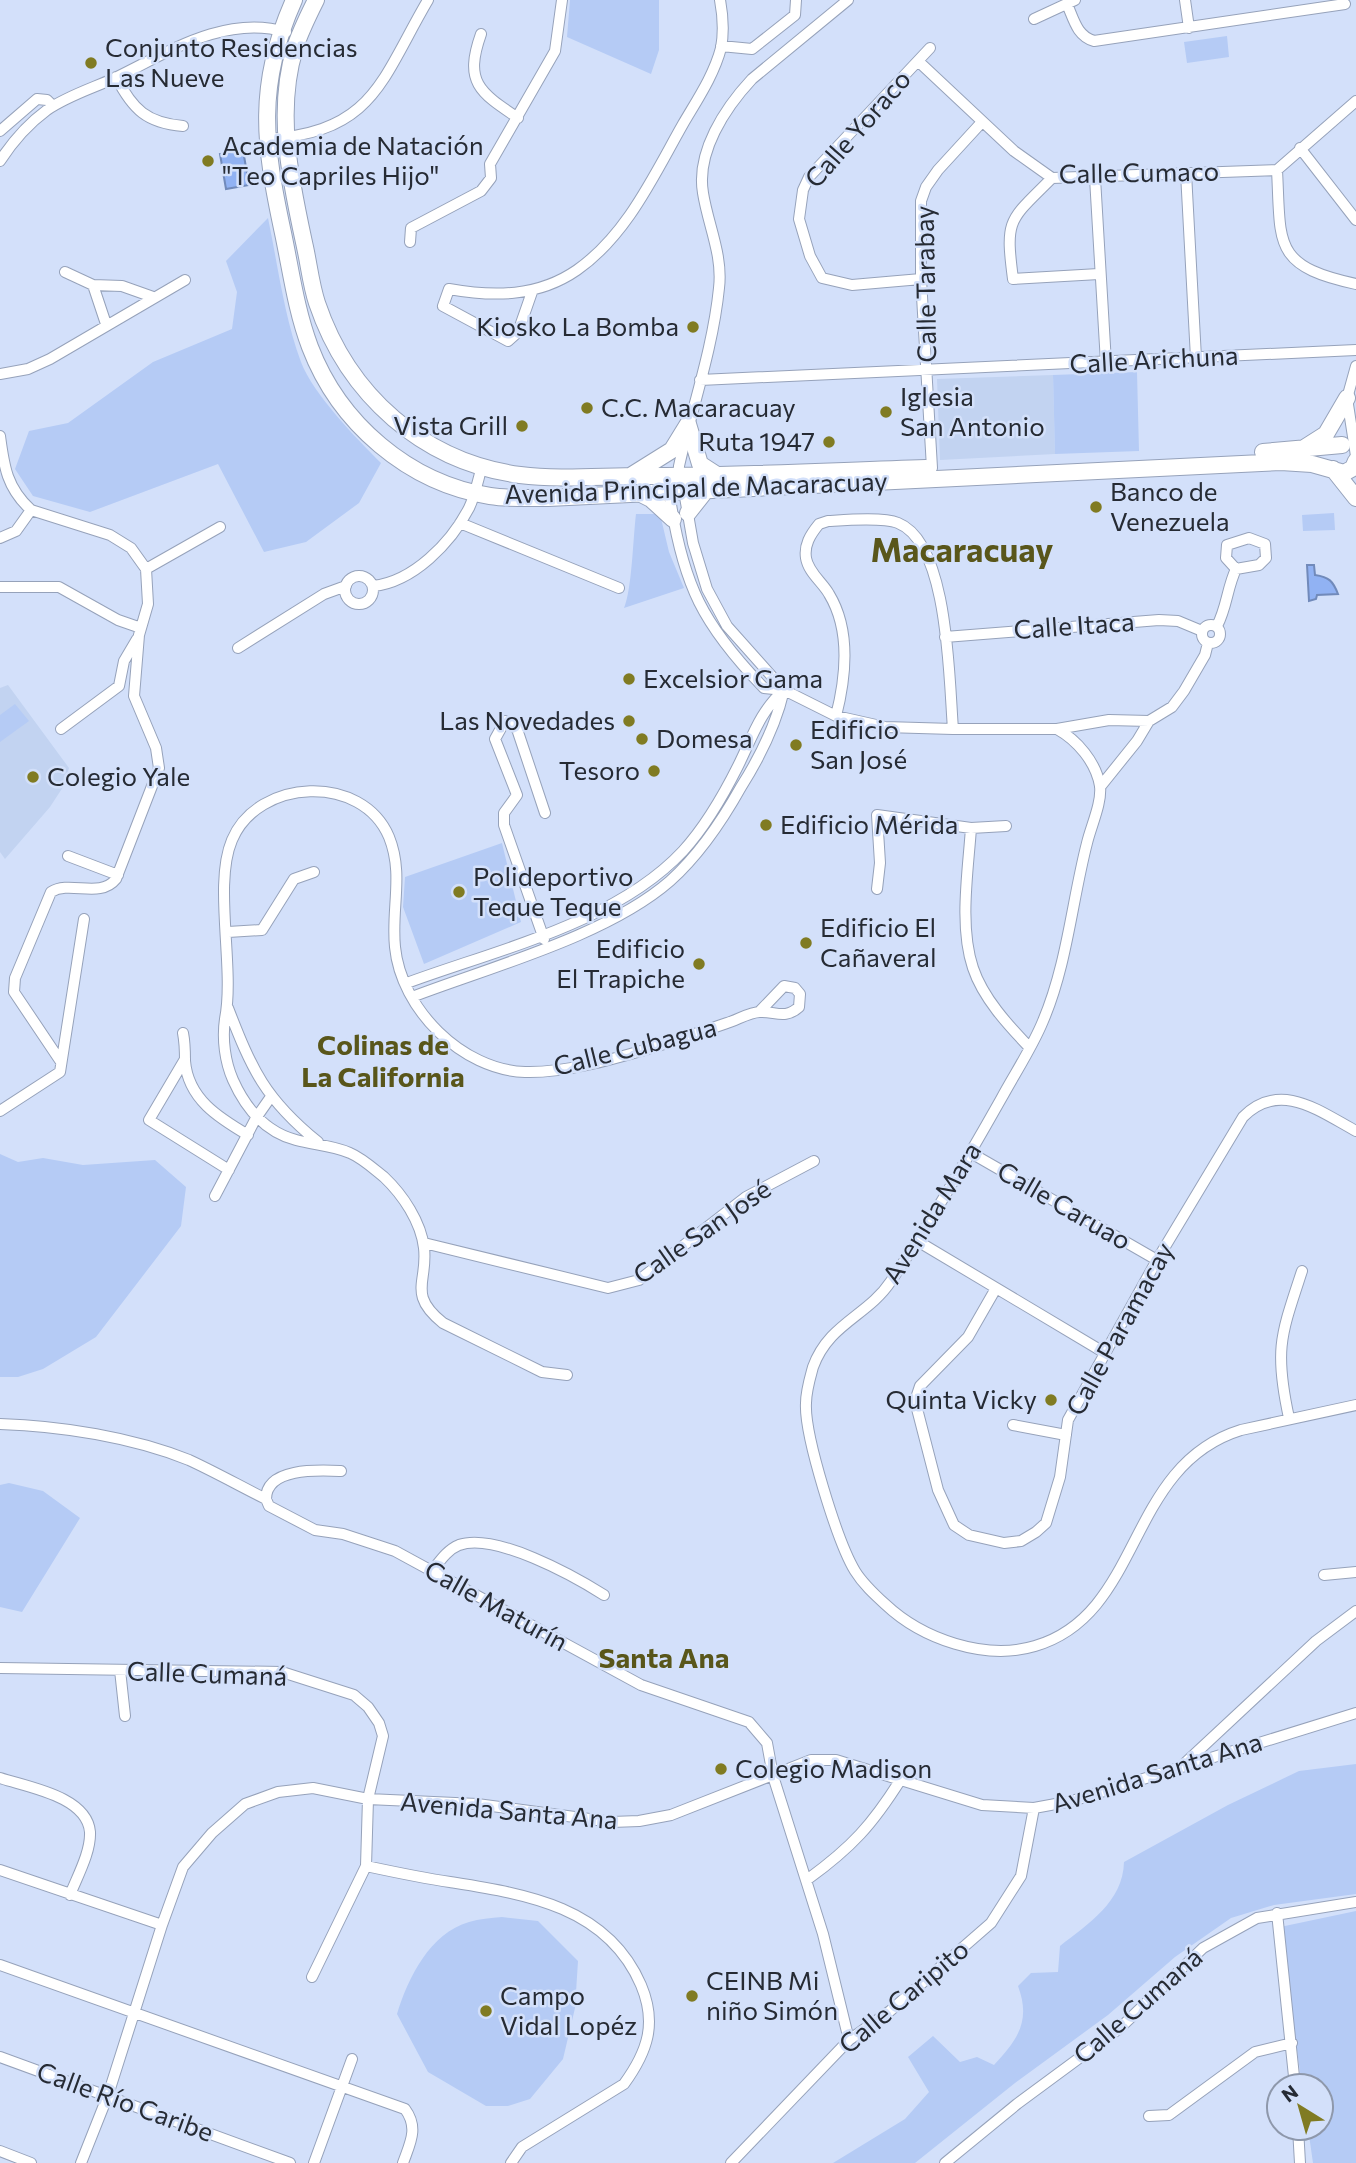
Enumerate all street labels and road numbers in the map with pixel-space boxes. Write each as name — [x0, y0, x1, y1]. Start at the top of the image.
street label: Calle Yoraco — [797, 63, 916, 193]
street label: Calle Cumaco — [1059, 155, 1219, 188]
street label: Calle Tarabay — [908, 205, 941, 363]
street label: Calle Arichuna — [1069, 339, 1239, 378]
street label: Avenida Principal de Macaracuay — [504, 464, 888, 509]
street label: Calle Itaca — [1012, 605, 1135, 644]
street label: Calle Cubagua — [550, 1010, 719, 1081]
street label: Avenida Mara — [875, 1136, 986, 1289]
street label: Calle Caruao — [993, 1154, 1137, 1255]
street label: Calle San José — [627, 1172, 776, 1289]
street label: Calle Paramacay — [1058, 1236, 1179, 1420]
street label: Calle Maturín — [420, 1553, 574, 1657]
street label: Calle Cumaná — [126, 1654, 288, 1691]
street label: Avenida Santa Ana — [1048, 1725, 1265, 1818]
street label: Avenida Santa Ana — [399, 1785, 619, 1834]
street label: Calle Caripito — [832, 1933, 974, 2059]
street label: Calle Cumaná — [1066, 1941, 1208, 2069]
street label: Calle Río Caribe — [33, 2054, 218, 2147]

